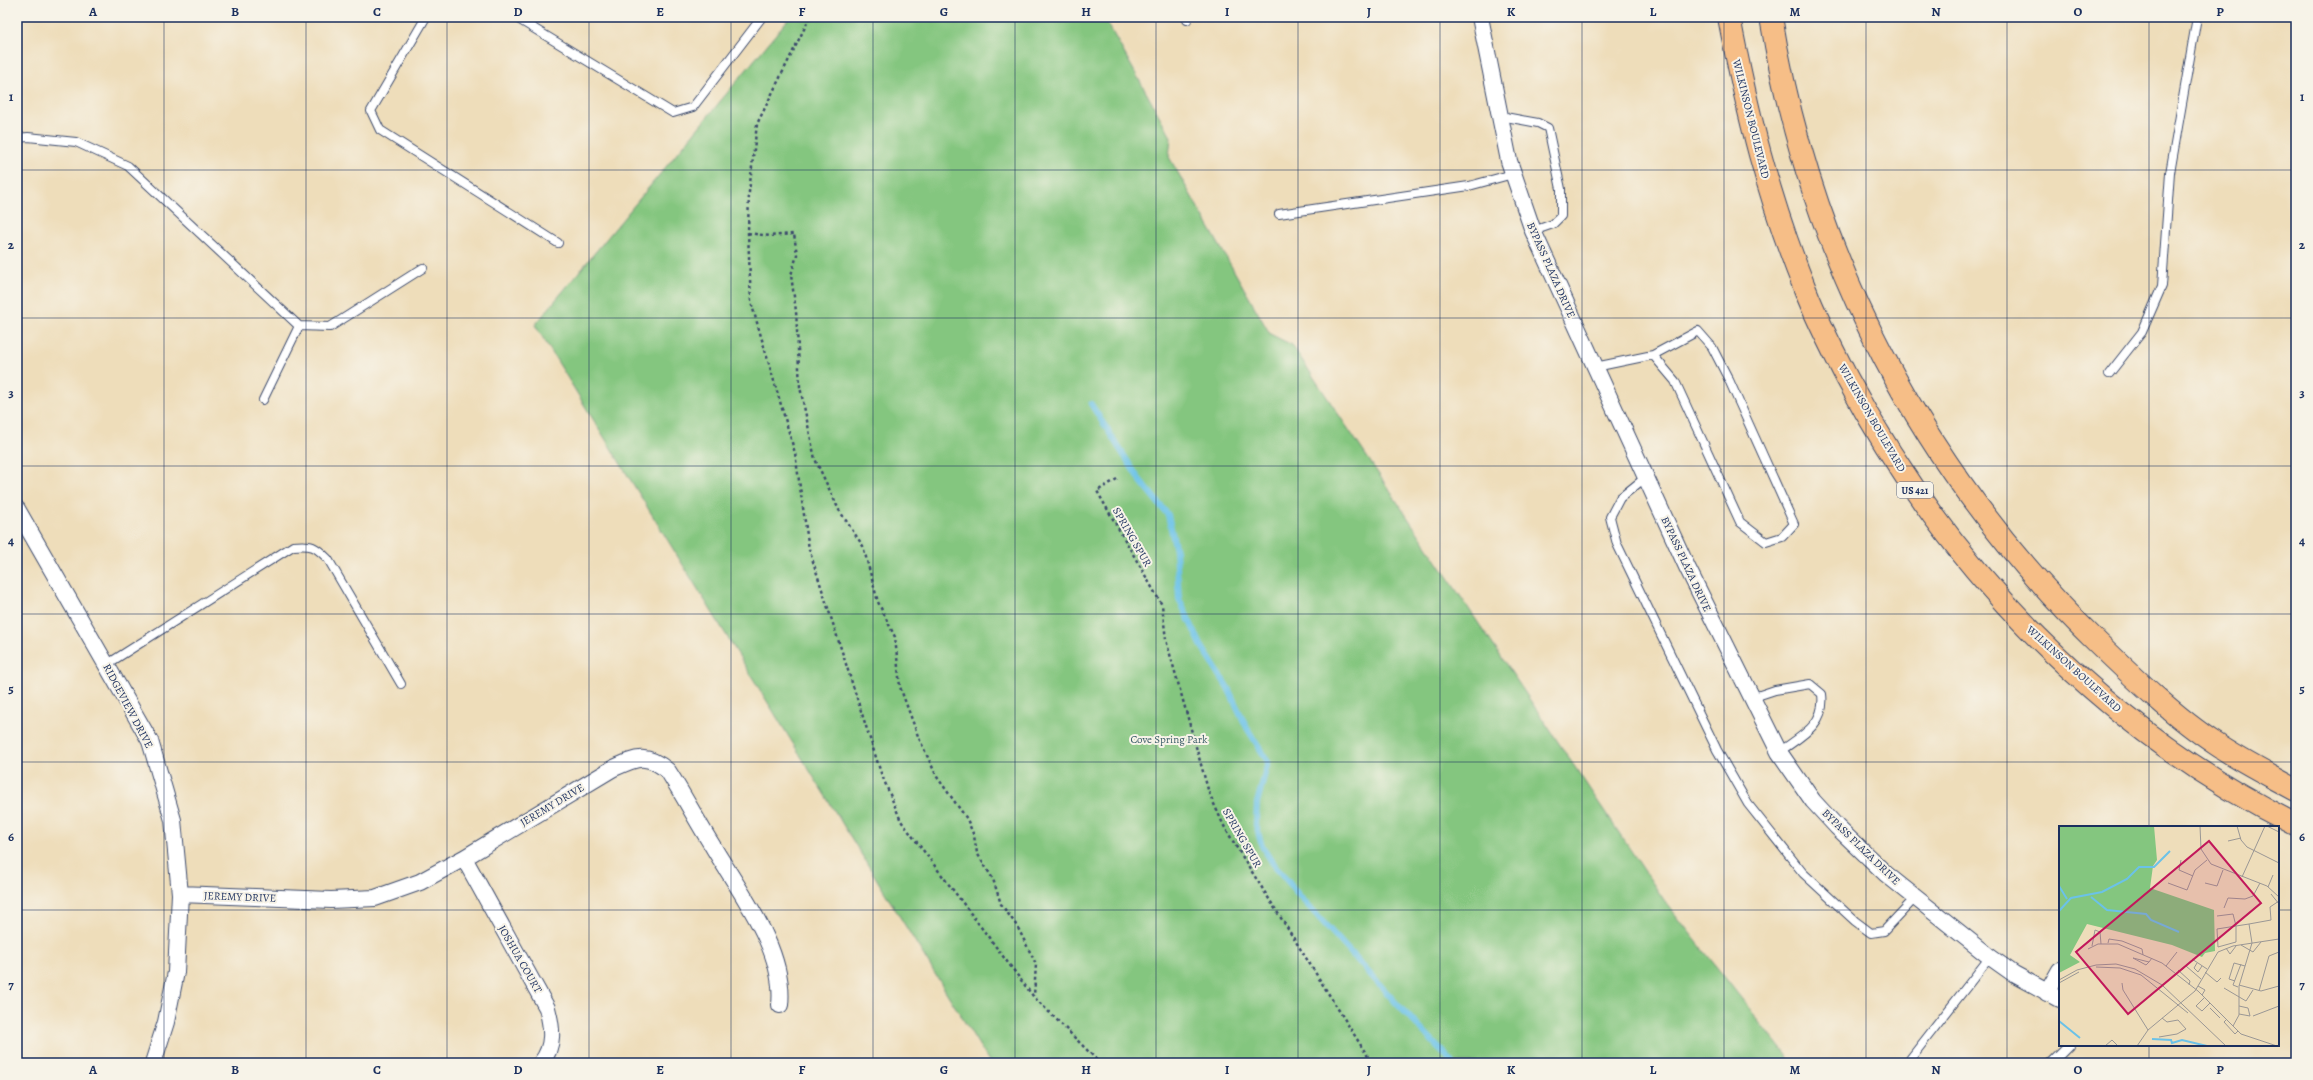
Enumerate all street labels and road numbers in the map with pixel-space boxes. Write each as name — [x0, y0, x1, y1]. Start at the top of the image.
street label: WILKINSON BOULEVARD — [1729, 57, 1773, 181]
street label: BYPASS PLAZA DRIVE — [1523, 220, 1579, 320]
street label: WILKINSON BOULEVARD — [1834, 360, 1909, 475]
road number: US 421 — [1897, 482, 1933, 498]
street label: SPRING SPUR — [1109, 505, 1155, 570]
street label: BYPASS PLAZA DRIVE — [1657, 514, 1715, 614]
street label: WILKINSON BOULEVARD — [2023, 622, 2125, 716]
street label: RIDGEVIEW DRIVE — [99, 661, 157, 751]
street label: JEREMY DRIVE — [517, 780, 587, 830]
street label: SPRING SPUR — [1219, 806, 1265, 871]
street label: BYPASS PLAZA DRIVE — [1819, 806, 1903, 888]
street label: JEREMY DRIVE — [204, 888, 276, 906]
street label: JOSHUA COURT — [495, 922, 545, 996]

